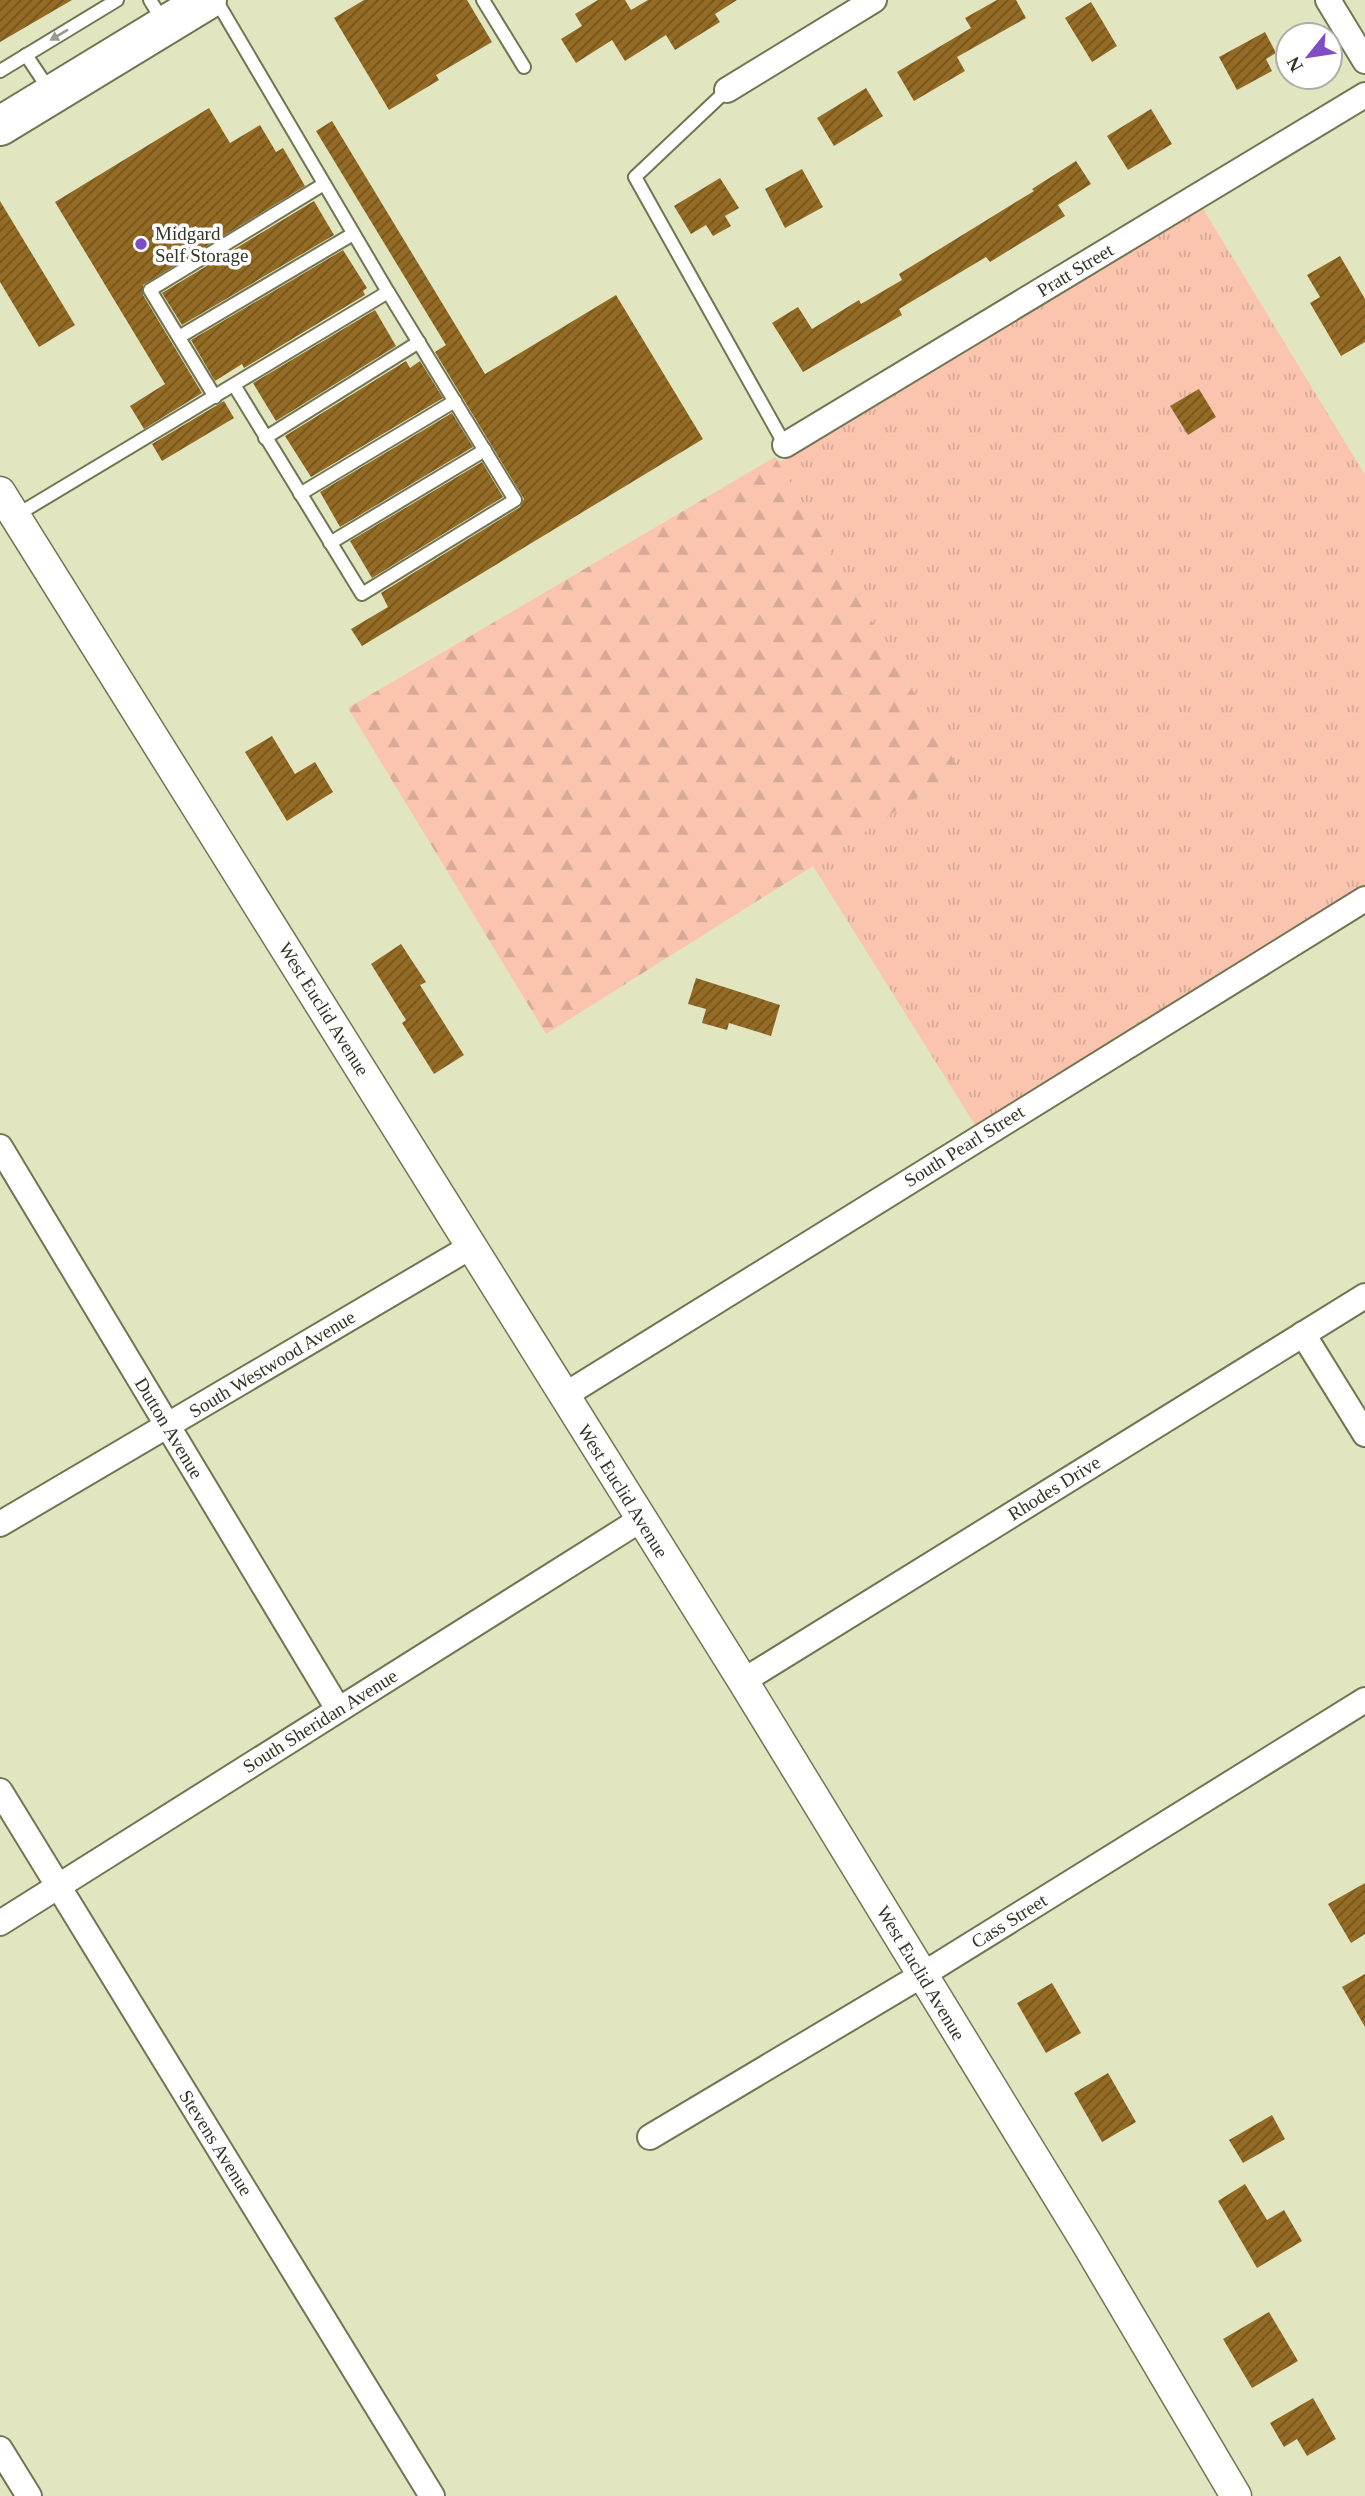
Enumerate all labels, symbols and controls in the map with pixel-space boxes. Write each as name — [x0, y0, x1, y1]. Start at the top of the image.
north arrow — [1274, 21, 1344, 91]
one-way arrow — [49, 29, 68, 42]
text: N — [1282, 53, 1307, 75]
place label: Midgard Self Storage — [155, 223, 248, 266]
marker: Midgard Self Storage — [133, 236, 149, 252]
street label: Pratt Street — [1033, 239, 1117, 301]
street label: West Euclid Avenue — [274, 938, 374, 1080]
street label: South Pearl Street — [900, 1100, 1028, 1191]
street label: South Westwood Avenue — [185, 1306, 359, 1422]
street label: Dutton Avenue — [131, 1374, 207, 1482]
street label: West Euclid Avenue — [573, 1420, 673, 1562]
street label: Rhodes Drive — [1004, 1451, 1104, 1525]
street label: South Sheridan Avenue — [239, 1665, 401, 1777]
street label: Cass Street — [967, 1889, 1051, 1952]
street label: West Euclid Avenue — [873, 1902, 969, 2044]
street label: Stevens Avenue — [175, 2086, 257, 2200]

